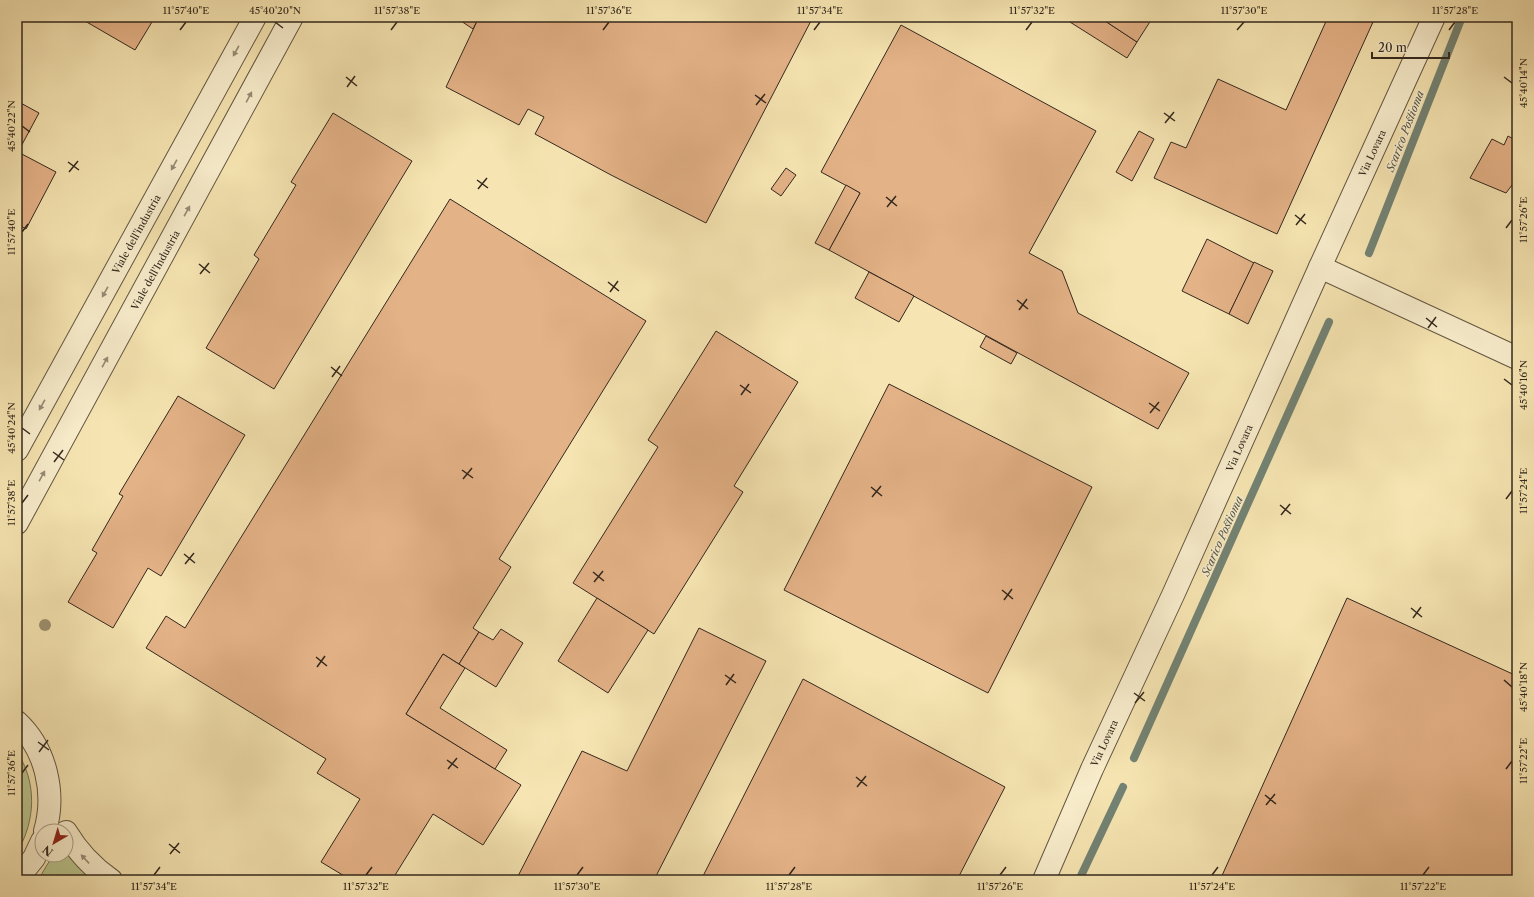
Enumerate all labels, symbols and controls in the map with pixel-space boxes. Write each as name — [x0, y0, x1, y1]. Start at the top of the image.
text: 11°57'40"E — [163, 4, 209, 17]
text: 45°40'20"N — [249, 4, 301, 17]
text: 11°57'38"E — [374, 4, 420, 17]
text: 11°57'36"E — [586, 4, 632, 17]
text: 11°57'34"E — [797, 4, 843, 17]
text: 11°57'32"E — [1009, 4, 1055, 17]
text: 11°57'30"E — [1221, 4, 1267, 17]
text: 11°57'28"E — [1432, 4, 1478, 17]
scale bar — [1372, 34, 1449, 60]
text: 20 m — [1378, 40, 1407, 55]
one-way arrow — [232, 45, 239, 57]
text: 45°40'14"N — [1517, 58, 1530, 108]
water label: Scarico Postioma — [1383, 88, 1427, 175]
one-way arrow — [246, 91, 252, 103]
text: 45°40'22"N — [5, 100, 18, 152]
street label: Via Lovara — [1356, 127, 1389, 180]
one-way arrow — [170, 159, 177, 171]
street label: Viale dell'industria — [109, 192, 164, 277]
text: 11°57'26"E — [1517, 197, 1530, 243]
one-way arrow — [184, 205, 190, 217]
text: 11°57'40"E — [5, 209, 18, 255]
street label: Viale dell'Industria — [128, 227, 183, 313]
one-way arrow — [101, 286, 108, 297]
one-way arrow — [101, 356, 108, 368]
text: 45°40'16"N — [1517, 360, 1530, 410]
one-way arrow — [38, 400, 45, 411]
text: 45°40'24"N — [5, 402, 18, 454]
street label: Via Lovara — [1223, 422, 1256, 475]
text: 11°57'24"E — [1517, 468, 1530, 514]
one-way arrow — [39, 471, 46, 482]
text: 11°57'38"E — [5, 480, 18, 526]
water label: Scarico Postioma — [1198, 493, 1246, 579]
text: 45°40'18"N — [1517, 662, 1530, 712]
street label: Via Lovara — [1088, 717, 1121, 770]
text: 11°57'22"E — [1517, 738, 1530, 784]
text: 11°57'36"E — [5, 750, 18, 796]
north arrow — [34, 823, 74, 863]
text: N — [39, 842, 56, 859]
one-way arrow — [81, 854, 90, 864]
text: 11°57'34"E — [131, 880, 177, 893]
text: 11°57'32"E — [343, 880, 389, 893]
text: 11°57'30"E — [554, 880, 600, 893]
text: 11°57'28"E — [766, 880, 812, 893]
text: 11°57'26"E — [977, 880, 1023, 893]
text: 11°57'24"E — [1189, 880, 1235, 893]
text: 11°57'22"E — [1400, 880, 1446, 893]

